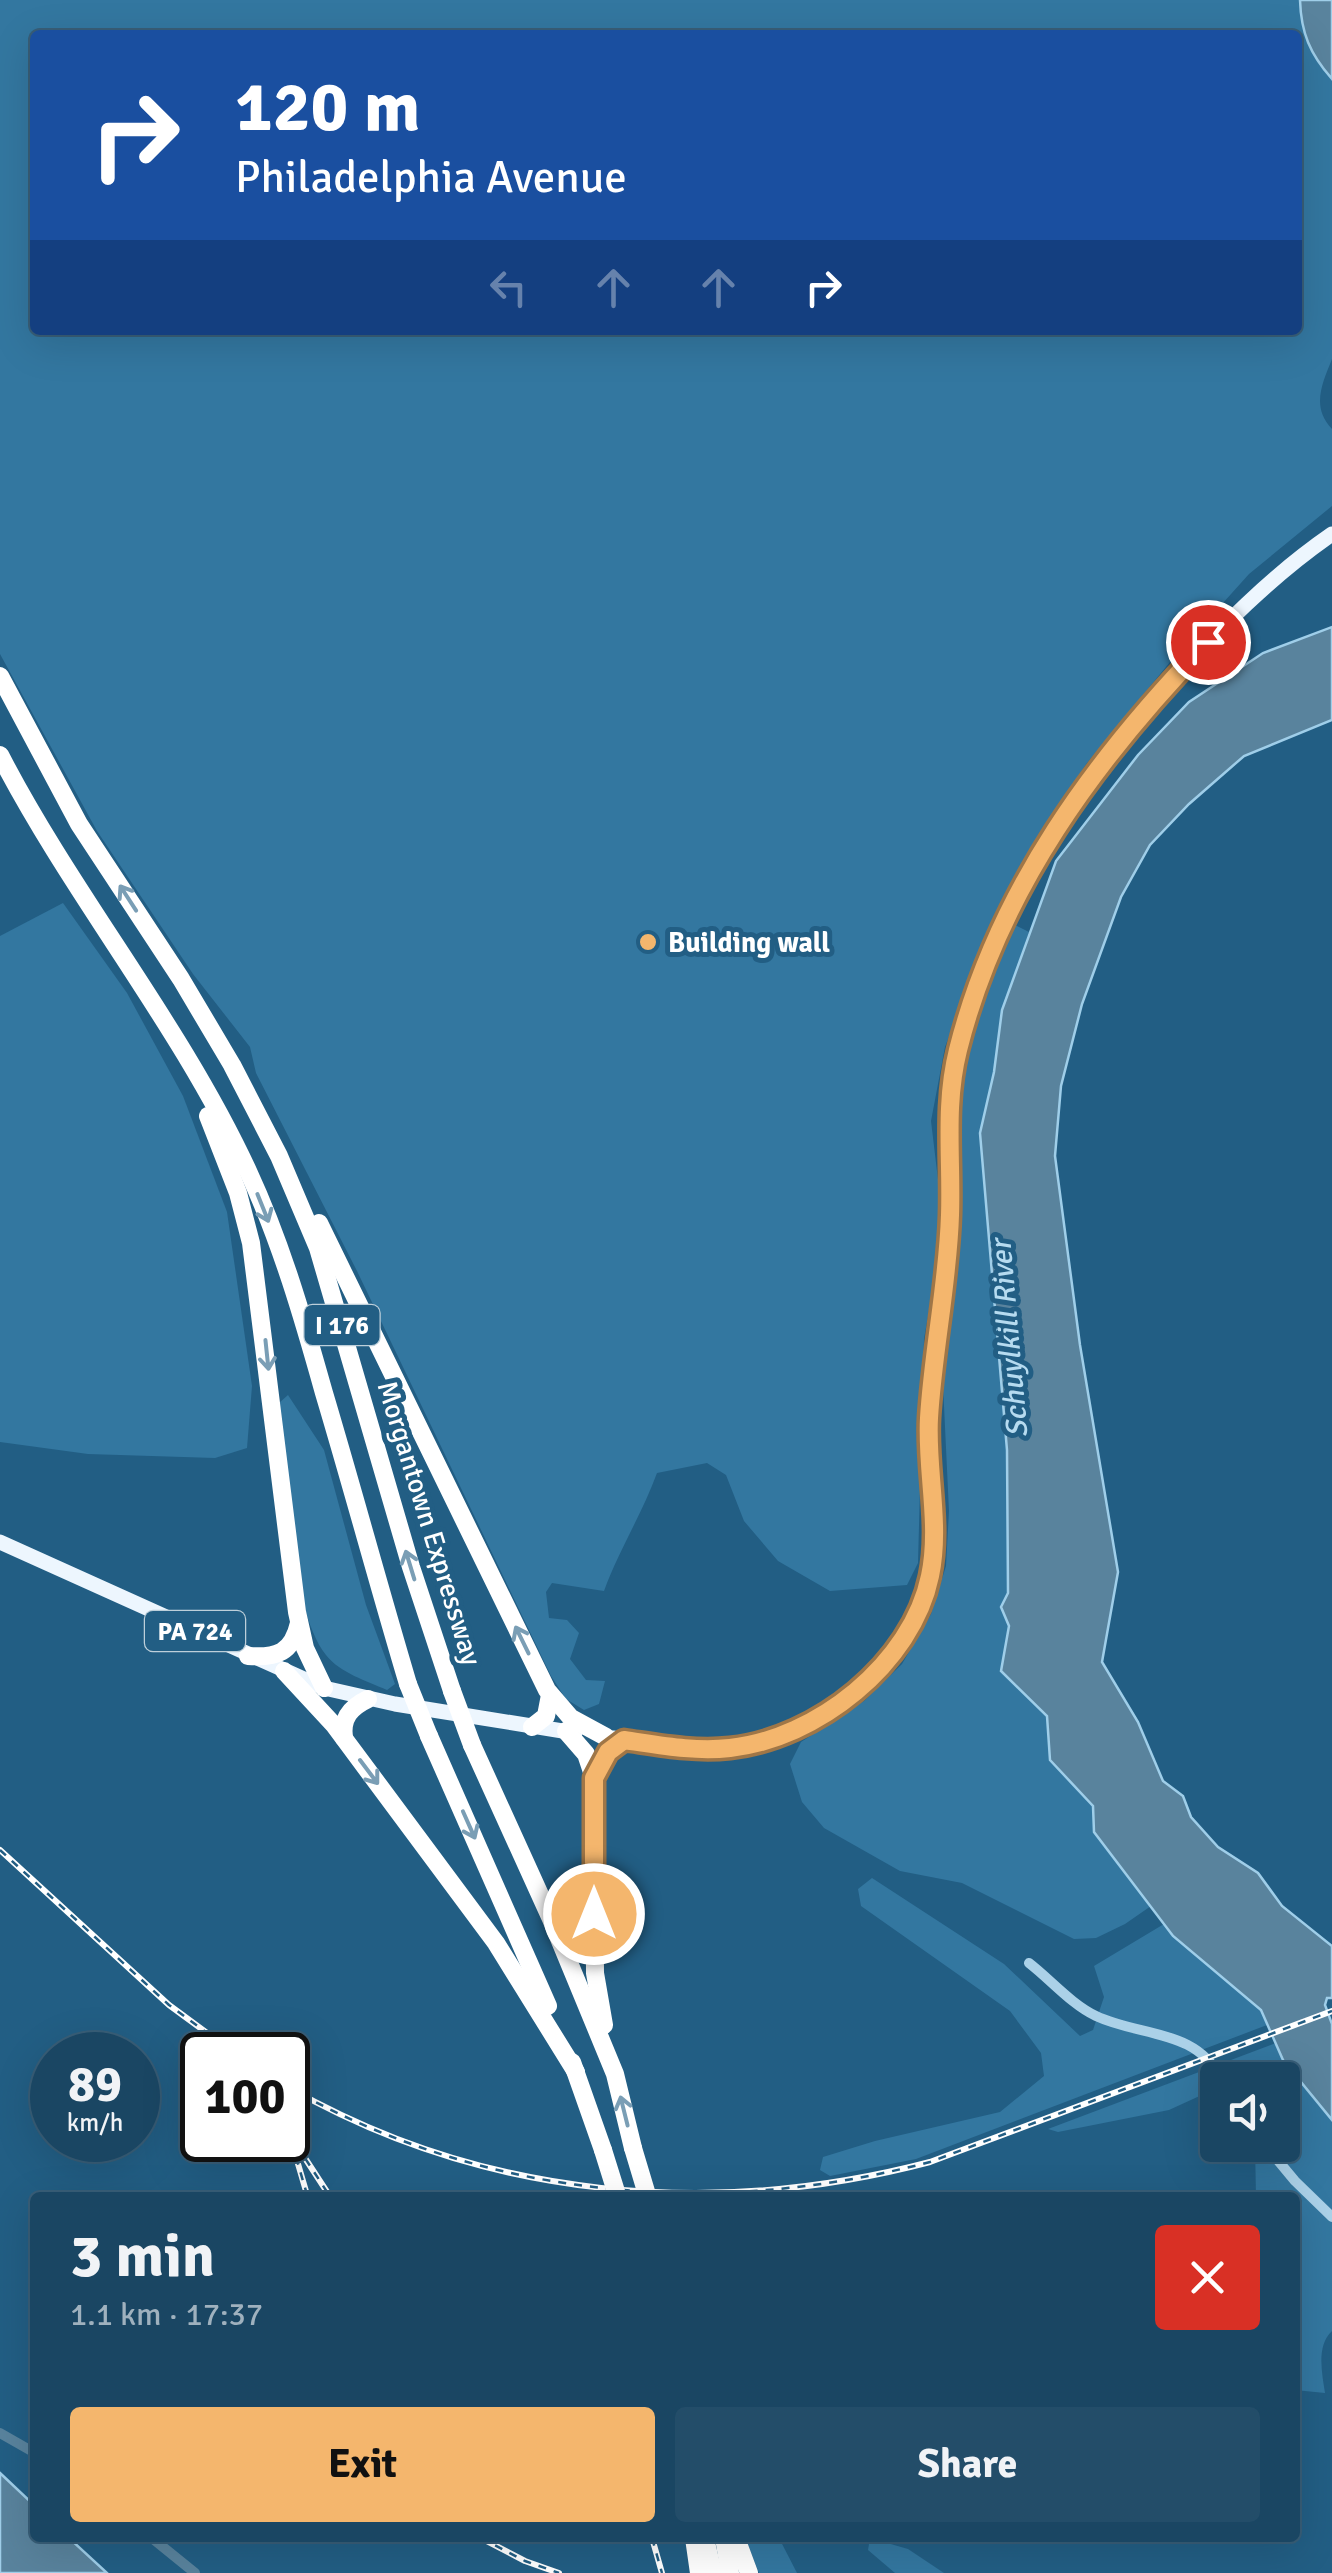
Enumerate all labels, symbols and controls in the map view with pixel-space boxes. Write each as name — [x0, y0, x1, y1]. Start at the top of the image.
text: 120 m — [235, 64, 420, 150]
icon: right — [70, 70, 200, 200]
text: Philadelphia Avenue — [235, 150, 627, 205]
icon: left — [481, 260, 536, 315]
icon: ahead — [586, 260, 641, 315]
icon: ahead — [691, 260, 746, 315]
icon: right — [796, 260, 851, 315]
pin — [1166, 600, 1251, 685]
icon: arrive — [1181, 615, 1236, 670]
one-way arrow — [117, 884, 138, 912]
place label: Building wall — [668, 926, 830, 960]
marker: Building wall — [637, 931, 659, 953]
one-way arrow — [255, 1192, 273, 1223]
water label: Schuylkill River — [982, 1235, 1037, 1439]
road number: I 176 — [304, 1305, 380, 1345]
one-way arrow — [258, 1338, 277, 1371]
street label: Morgantown Expressway — [370, 1377, 489, 1670]
one-way arrow — [400, 1550, 418, 1581]
road number: PA 724 — [145, 1611, 245, 1651]
one-way arrow — [512, 1626, 531, 1656]
one-way arrow — [359, 1758, 380, 1785]
one-way arrow — [461, 1809, 479, 1840]
position arrow — [542, 1862, 646, 1966]
speed limit sign: 100 — [180, 2032, 310, 2162]
text: 89 — [68, 2054, 122, 2116]
map controls — [1200, 2062, 1300, 2162]
button: sound — [1200, 2062, 1300, 2162]
one-way arrow — [614, 2096, 632, 2128]
text: km/h — [67, 2107, 123, 2138]
text: 3 min — [70, 2220, 215, 2294]
button: close — [1155, 2225, 1260, 2330]
text: 1.1 km · 17:37 — [70, 2295, 263, 2334]
button: Exit — [70, 2407, 655, 2522]
button: Share — [675, 2407, 1260, 2522]

